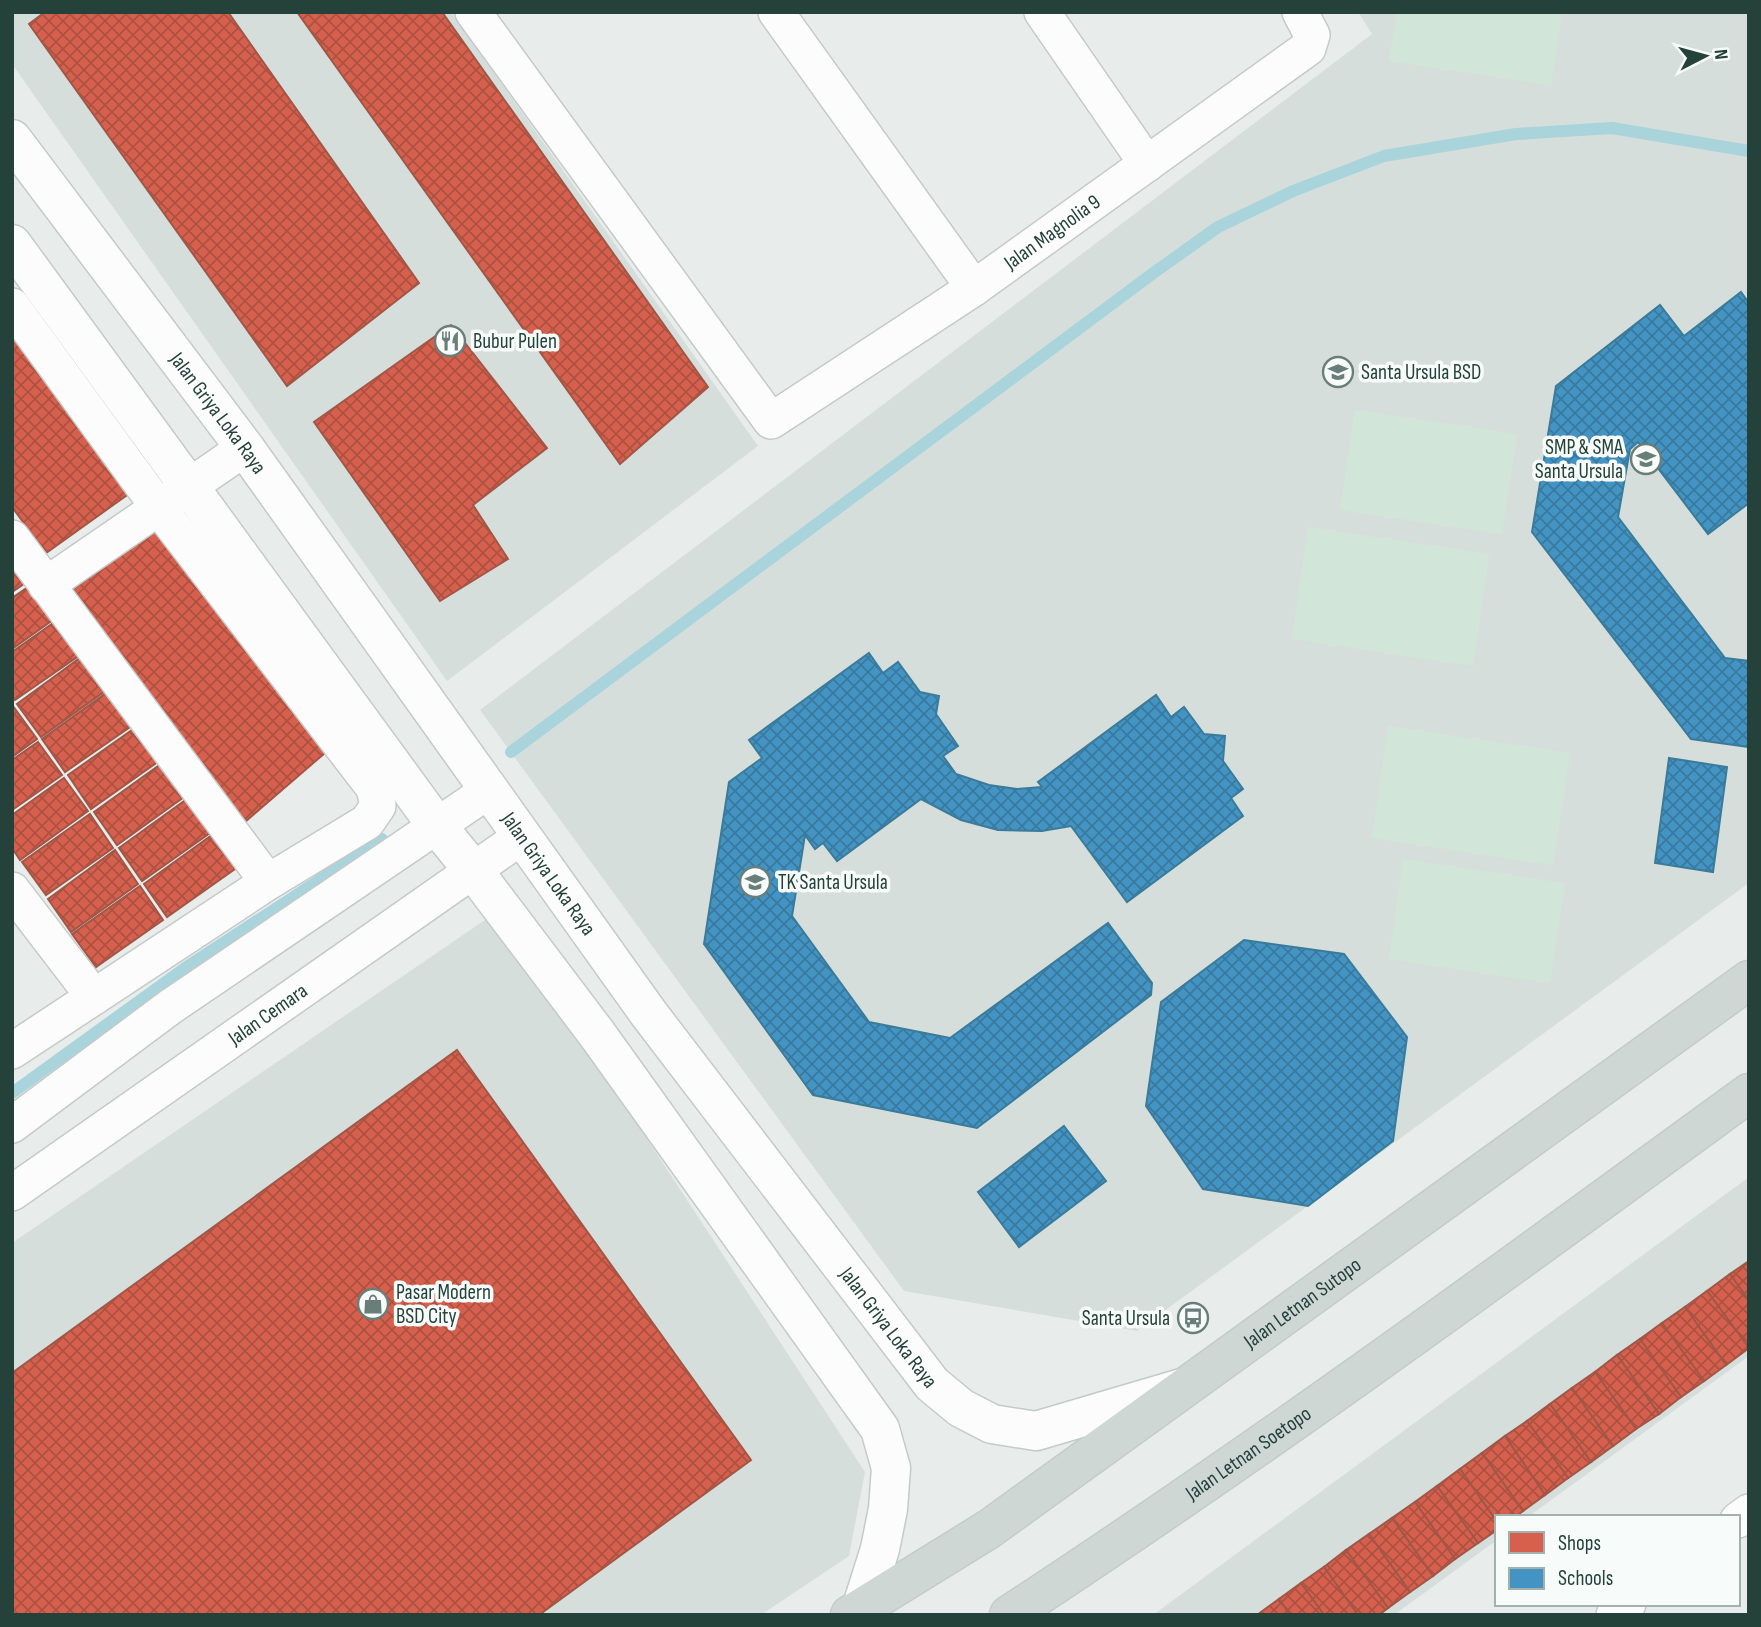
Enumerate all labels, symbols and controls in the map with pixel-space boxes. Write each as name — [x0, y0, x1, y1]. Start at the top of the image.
north arrow — [1670, 21, 1740, 91]
text: N — [1708, 48, 1732, 61]
street label: Jalan Magnolia 9 — [999, 189, 1105, 276]
restaurant icon: Bubur Pulen — [433, 324, 467, 358]
place label: Bubur Pulen — [473, 329, 557, 354]
street label: Jalan Griya Loka Raya — [164, 347, 271, 479]
school or university icon: Santa Ursula BSD — [1321, 355, 1355, 389]
place label: Santa Ursula BSD — [1361, 360, 1481, 385]
place label: SMP & SMA Santa Ursula — [1535, 435, 1624, 484]
school or university icon: SMP & SMA Santa Ursula — [1629, 442, 1663, 476]
street label: Jalan Griya Loka Raya — [495, 807, 601, 940]
school or university icon: TK Santa Ursula — [738, 865, 772, 899]
place label: TK Santa Ursula — [778, 870, 888, 895]
street label: Jalan Cemara — [223, 978, 312, 1051]
street label: Jalan Letnan Sutopo — [1238, 1252, 1366, 1354]
street label: Jalan Griya Loka Raya — [834, 1262, 942, 1393]
place label: Pasar Modern BSD City — [396, 1280, 491, 1329]
shop icon: Pasar Modern BSD City — [356, 1287, 390, 1321]
bus stop icon: Santa Ursula — [1176, 1301, 1210, 1335]
place label: Santa Ursula — [1082, 1306, 1170, 1331]
street label: Jalan Letnan Soetopo — [1180, 1401, 1316, 1506]
legend — [1495, 1515, 1740, 1606]
text: Shops — [1558, 1531, 1601, 1556]
text: Schools — [1558, 1566, 1613, 1591]

